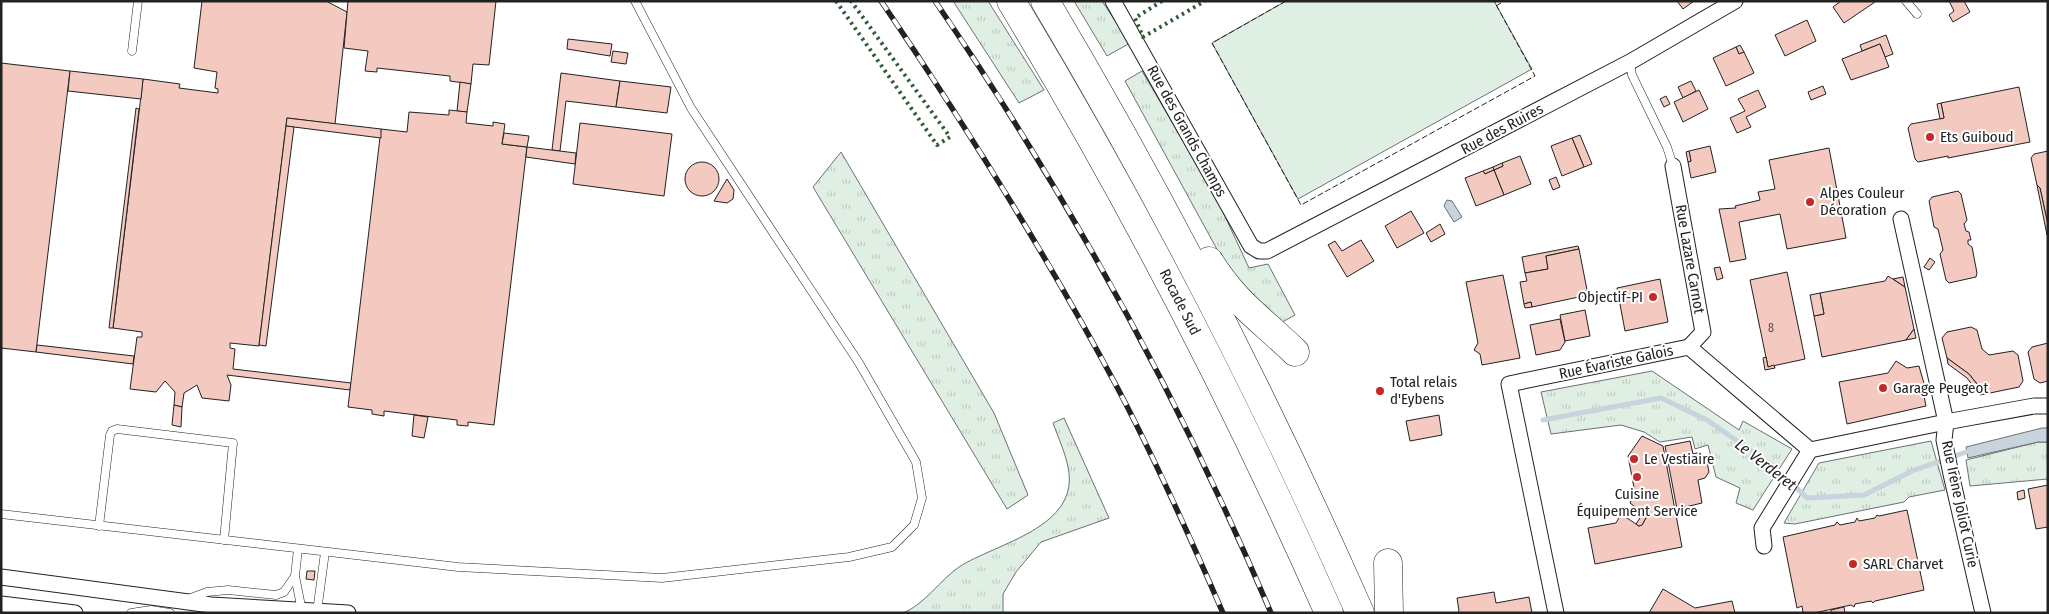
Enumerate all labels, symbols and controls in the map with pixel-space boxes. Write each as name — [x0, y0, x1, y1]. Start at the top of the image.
street label: Rue des Grands Champs — [1143, 62, 1231, 200]
street label: Rue des Ruires — [1458, 100, 1546, 158]
place label: Ets Guiboud — [1940, 128, 2014, 146]
marker: Ets Guiboud — [1924, 131, 1936, 143]
place label: Alpes Couleur Décoration — [1820, 184, 1905, 219]
marker: Alpes Couleur Décoration — [1804, 196, 1816, 208]
street label: Rue Lazare Carnot — [1672, 203, 1708, 315]
street label: Rocade Sud — [1156, 266, 1204, 338]
place label: Objectif-PI — [1578, 288, 1643, 306]
marker: Objectif-PI — [1647, 291, 1659, 303]
house number: 8 — [1768, 321, 1774, 335]
street label: Rue Évariste Galois — [1557, 341, 1675, 383]
place label: Total relais d'Eybens — [1390, 373, 1457, 408]
place label: Garage Peugeot — [1893, 379, 1988, 397]
marker: Garage Peugeot — [1877, 382, 1889, 394]
marker: Total relais d'Eybens — [1374, 385, 1386, 397]
water label: Le Verderet — [1731, 435, 1801, 495]
street label: Rue Irène Joliot Curie — [1938, 439, 1982, 569]
place label: Le Vestiaire — [1644, 450, 1714, 468]
marker: Le Vestiaire — [1628, 453, 1640, 465]
marker: Cuisine Équipement Service — [1631, 471, 1643, 483]
place label: Cuisine Équipement Service — [1576, 485, 1698, 520]
place label: SARL Charvet — [1863, 555, 1944, 573]
marker: SARL Charvet — [1847, 558, 1859, 570]

